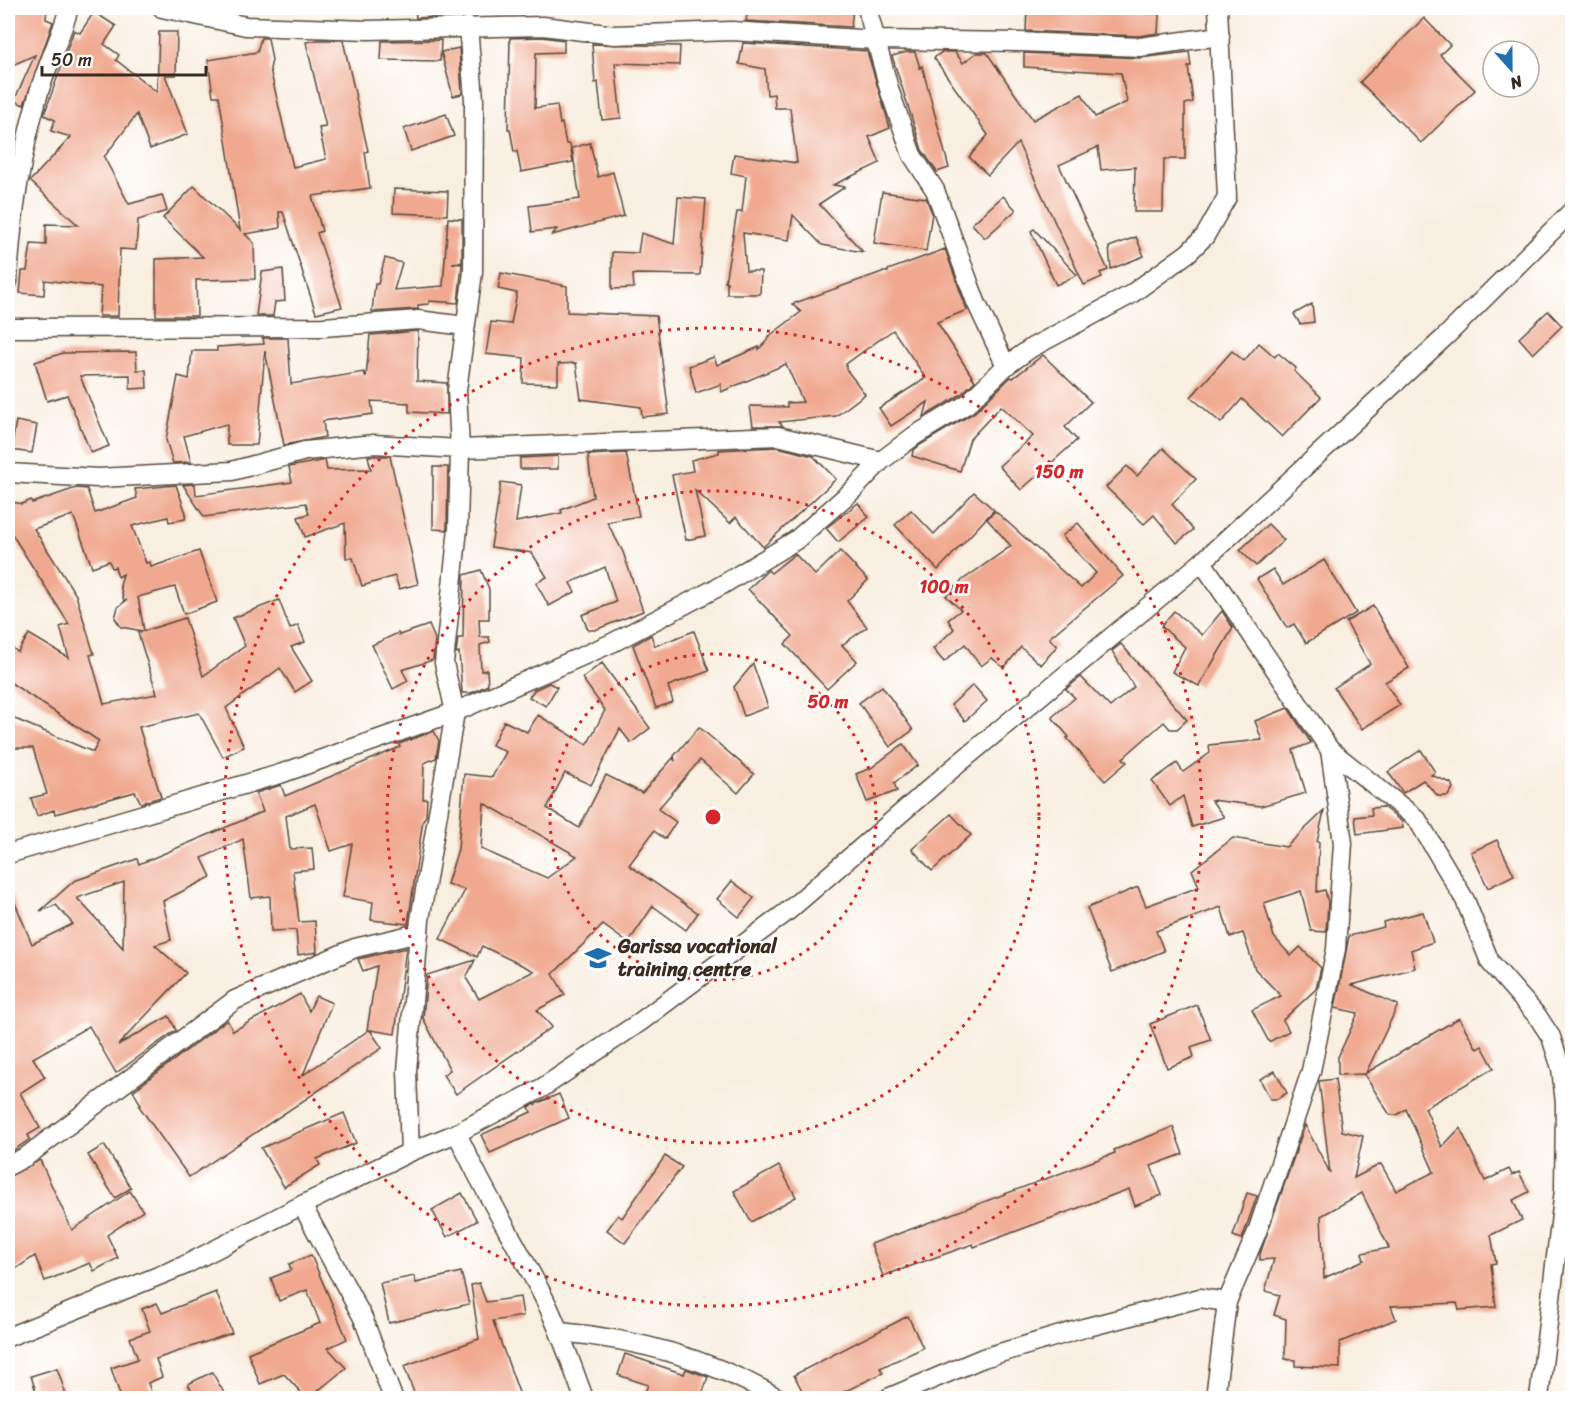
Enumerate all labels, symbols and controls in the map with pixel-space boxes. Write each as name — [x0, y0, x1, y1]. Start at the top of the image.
scale bar — [42, 39, 206, 77]
north arrow — [1481, 39, 1541, 99]
text: 50 m — [51, 44, 92, 76]
text: N — [1505, 67, 1528, 98]
text: 150 m — [1035, 456, 1083, 488]
text: 100 m — [920, 571, 969, 603]
text: 50 m — [808, 686, 849, 718]
centre of rings — [703, 807, 723, 827]
place label: Garissa vocational training centre — [617, 929, 778, 987]
school or university icon: Garissa vocational training centre — [583, 943, 613, 973]

